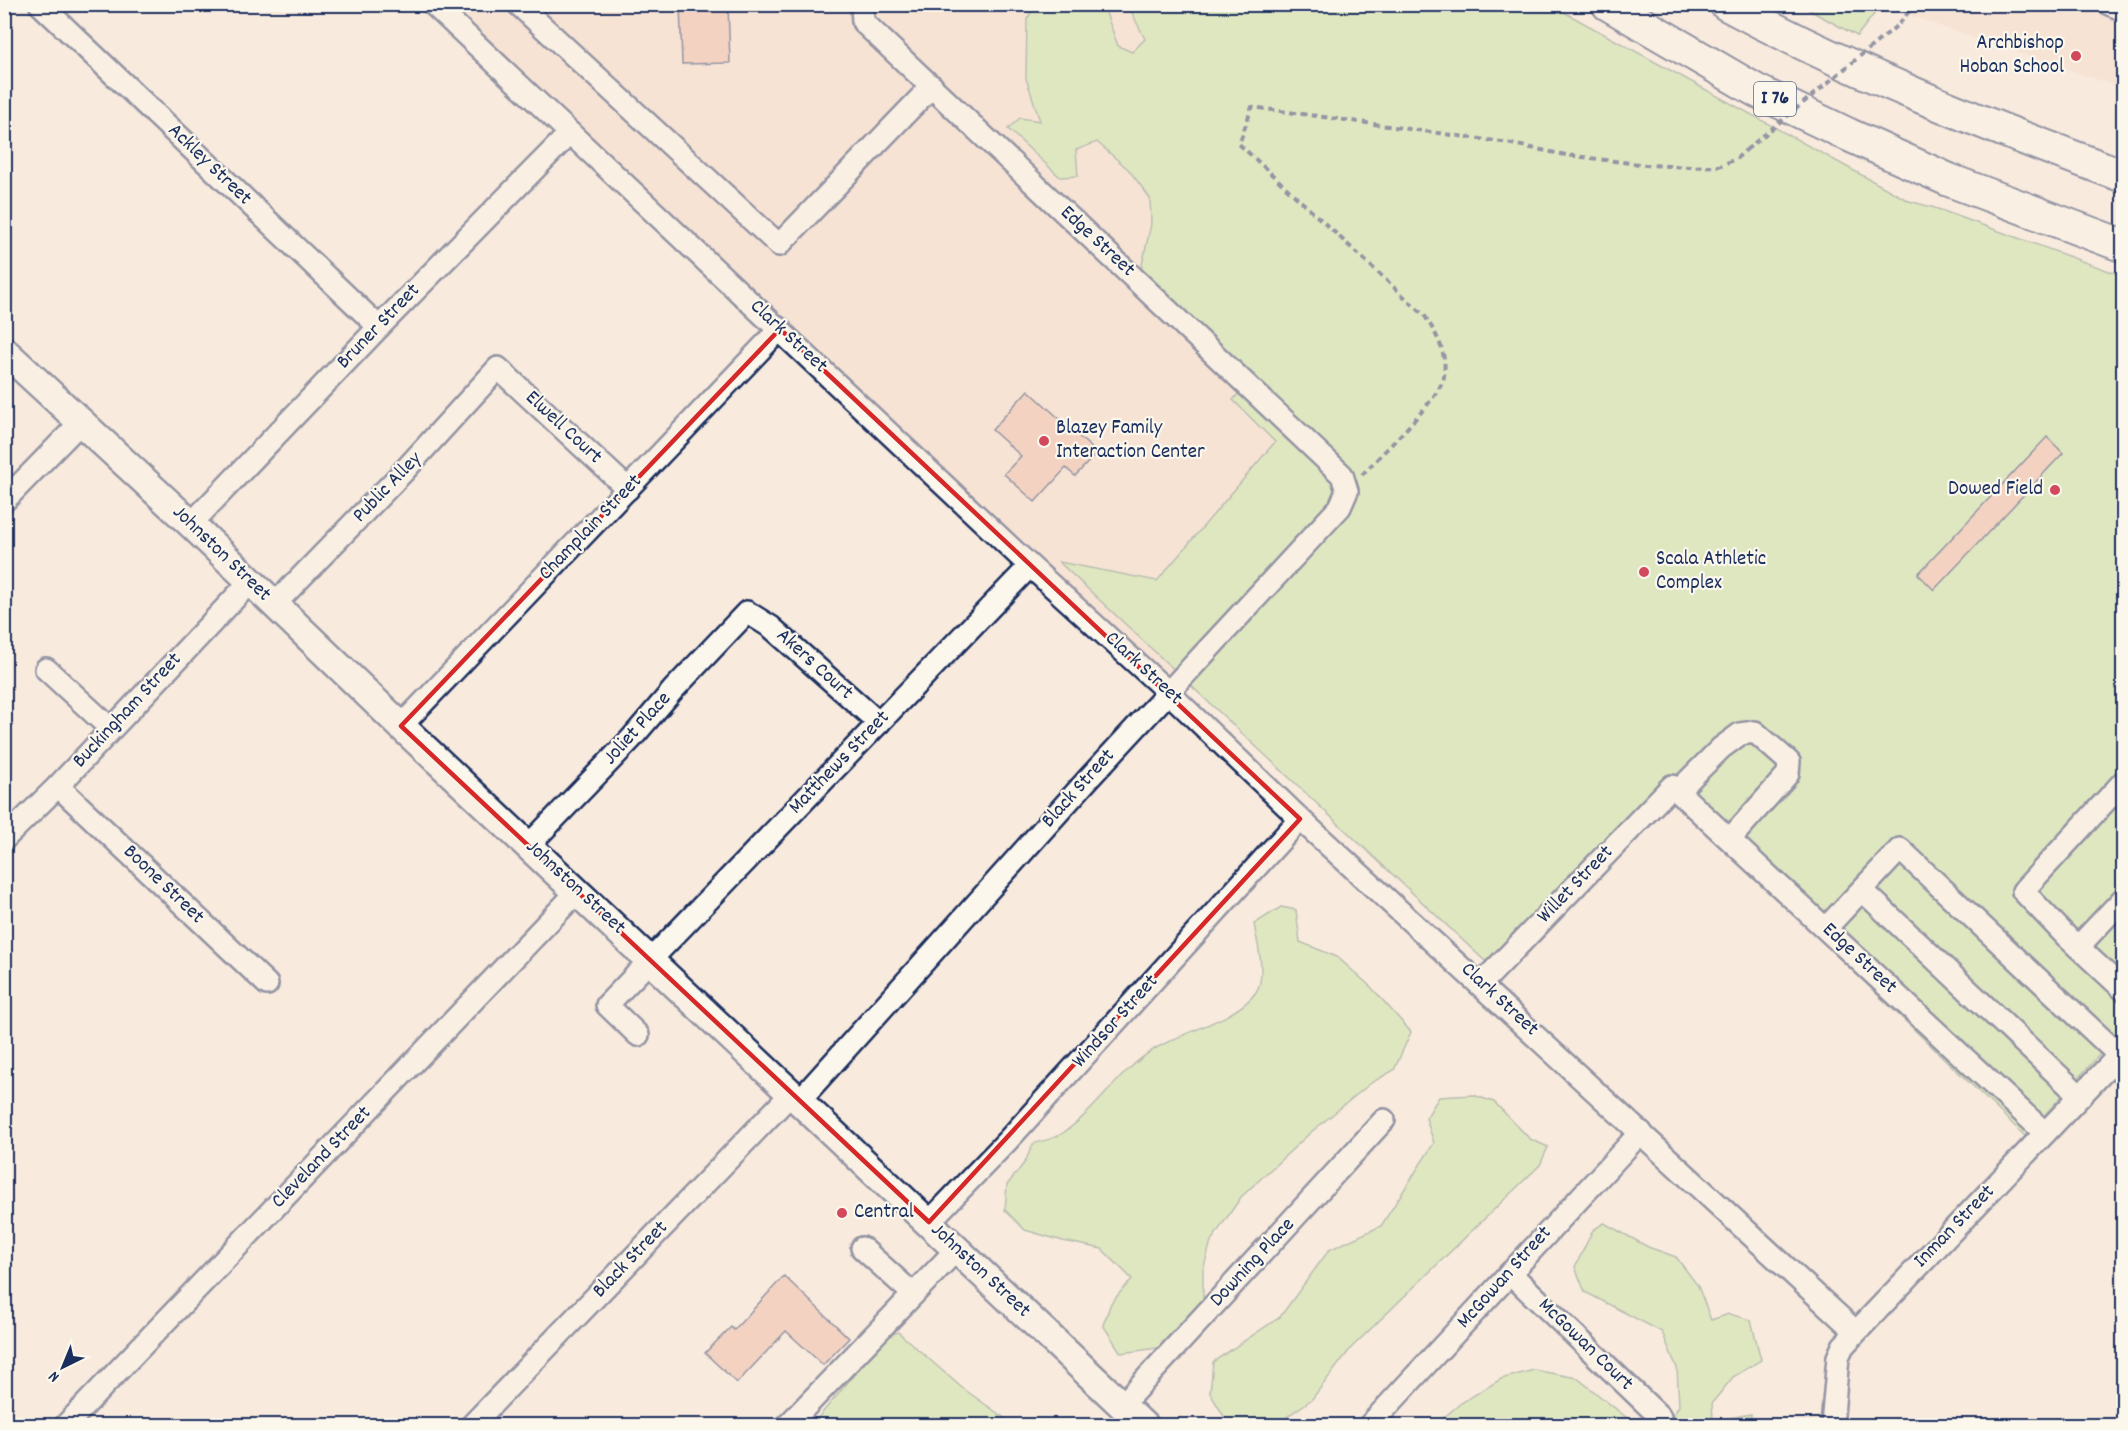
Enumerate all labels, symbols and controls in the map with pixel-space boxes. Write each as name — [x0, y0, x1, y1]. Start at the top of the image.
place label: Archbishop Hoban School — [1959, 29, 2064, 83]
marker: Archbishop Hoban School — [2069, 49, 2083, 63]
road number: I 76 — [1754, 82, 1796, 116]
street label: Ackley Street — [160, 117, 258, 213]
street label: Edge Street — [1053, 199, 1142, 285]
street label: Bruner Street — [330, 277, 428, 377]
street label: Clark Street — [742, 293, 834, 381]
street label: Elwell Court — [518, 384, 609, 472]
place label: Blazey Family Interaction Center — [1056, 414, 1205, 468]
marker: Blazey Family Interaction Center — [1037, 434, 1051, 448]
street label: Public Alley — [346, 445, 430, 530]
street label: Champlain Street — [532, 468, 650, 588]
place label: Dowed Field — [1948, 475, 2043, 505]
marker: Dowed Field — [2048, 483, 2062, 497]
street label: Johnston Street — [165, 499, 278, 609]
place label: Scala Athletic Complex — [1656, 545, 1766, 599]
marker: Scala Athletic Complex — [1637, 565, 1651, 579]
street label: Akers Court — [769, 622, 860, 708]
street label: Clark Street — [1097, 625, 1189, 713]
street label: Buckingham Street — [66, 646, 190, 776]
street label: Joliet Place — [597, 686, 679, 772]
street label: Matthews Street — [782, 704, 898, 822]
street label: Black Street — [1035, 742, 1123, 835]
street label: Johnston Street — [518, 833, 632, 943]
street label: Boone Street — [115, 838, 211, 932]
street label: Willet Street — [1531, 839, 1621, 931]
street label: Edge Street — [1815, 916, 1904, 1002]
street label: Clark Street — [1453, 956, 1545, 1044]
street label: Windsor Street — [1066, 968, 1167, 1076]
street label: Cleveland Street — [265, 1100, 379, 1216]
street label: Inman Street — [1907, 1178, 2003, 1276]
place label: Central — [854, 1198, 914, 1228]
marker: Central — [835, 1206, 849, 1220]
street label: Downing Place — [1203, 1211, 1303, 1315]
street label: Black Street — [586, 1214, 676, 1306]
street label: Johnston Street — [923, 1216, 1037, 1326]
street label: McGowan Street — [1450, 1220, 1560, 1336]
street label: McGowan Court — [1530, 1292, 1640, 1399]
north arrow — [33, 1337, 93, 1397]
text: N — [44, 1365, 65, 1387]

